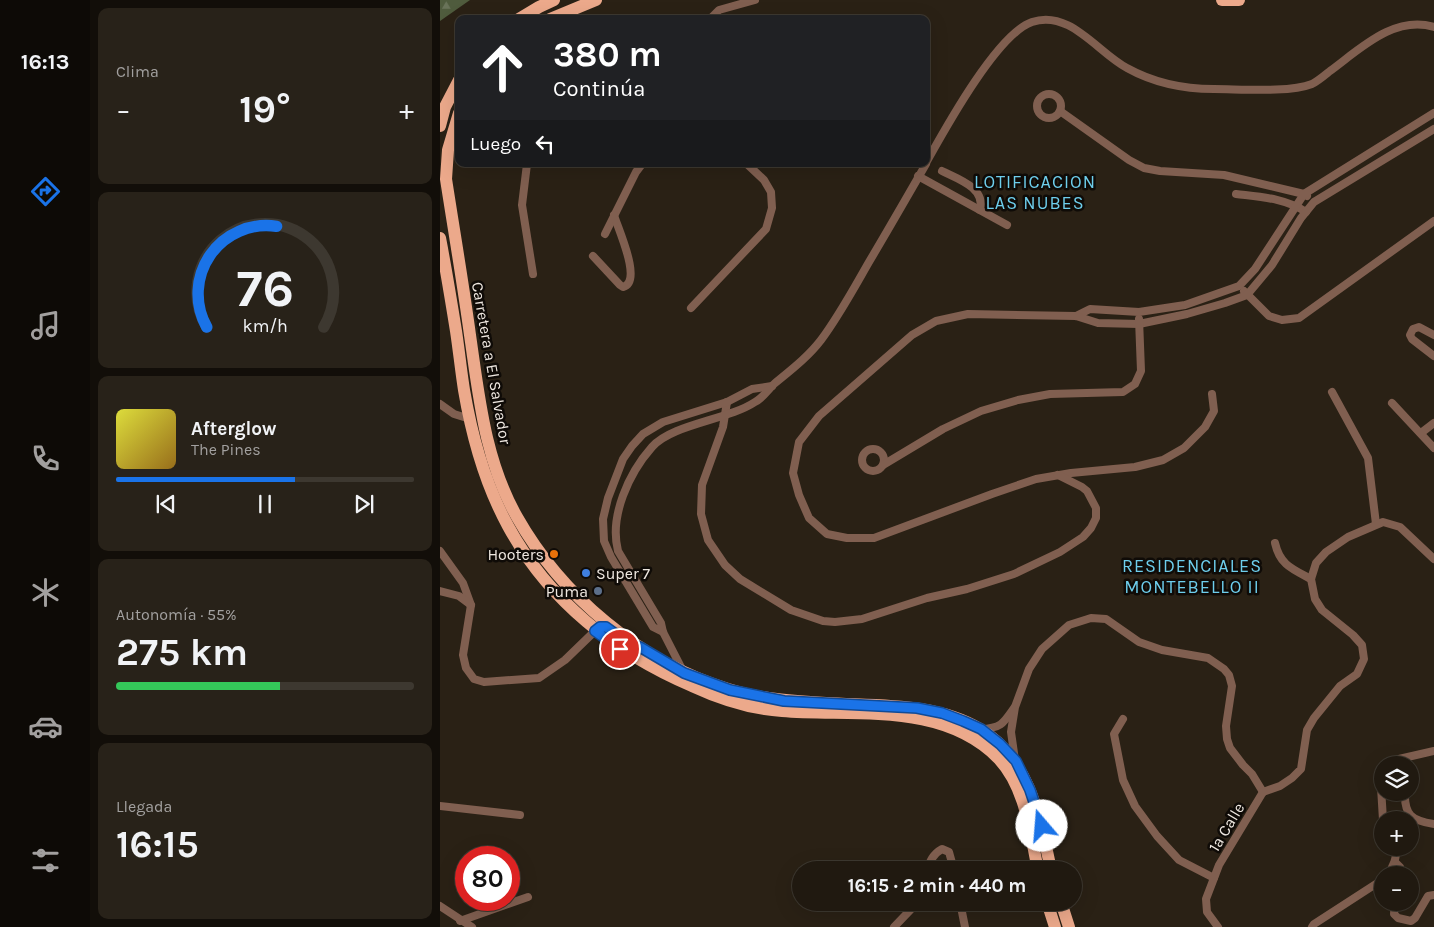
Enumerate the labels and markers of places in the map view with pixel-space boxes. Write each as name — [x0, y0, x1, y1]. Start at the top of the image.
place label: Hooters — [487, 545, 544, 564]
marker: Hooters — [548, 548, 560, 560]
place label: Super 7 — [596, 564, 651, 583]
marker: Super 7 — [580, 567, 592, 579]
place label: Puma — [546, 582, 588, 601]
marker: Puma — [592, 585, 604, 597]
pin — [599, 628, 641, 670]

